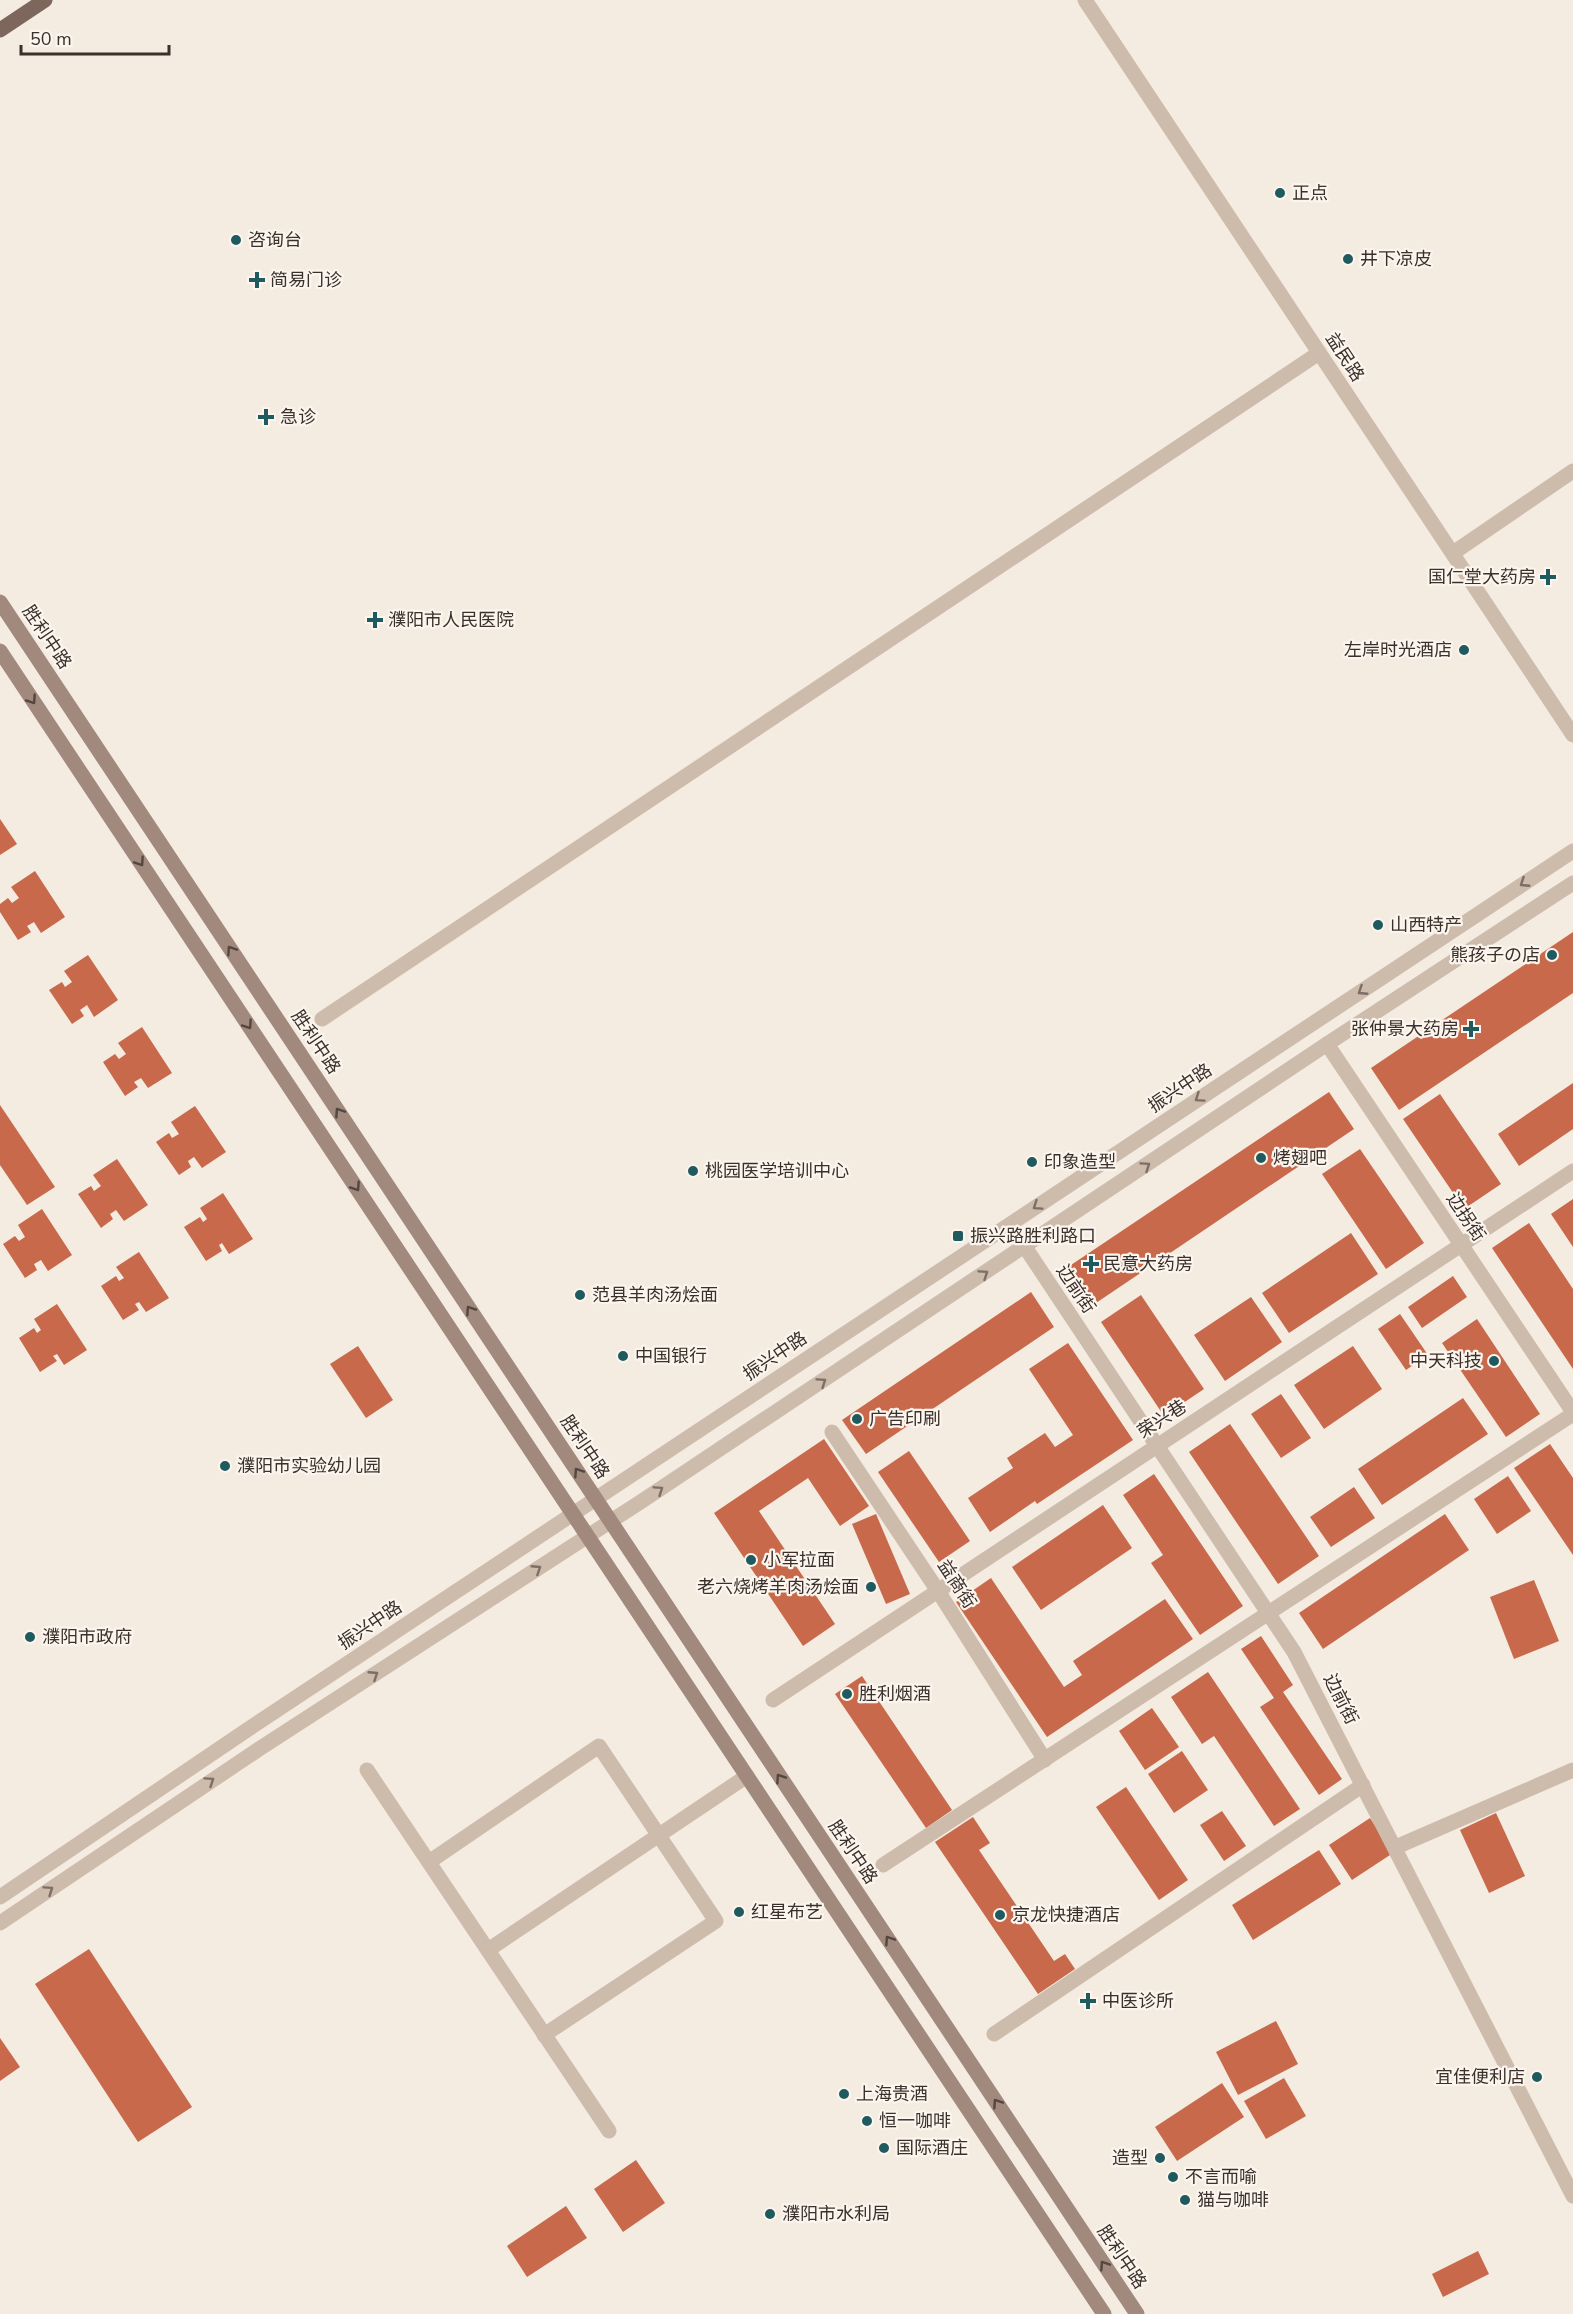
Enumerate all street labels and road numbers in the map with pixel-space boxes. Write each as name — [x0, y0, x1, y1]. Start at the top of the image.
street label: 益民路 — [1320, 328, 1370, 386]
street label: 胜利中路 — [17, 600, 77, 674]
street label: 胜利中路 — [286, 1005, 346, 1079]
street label: 振兴中路 — [1143, 1058, 1217, 1118]
street label: 边拐街 — [1441, 1188, 1491, 1246]
street label: 边前街 — [1051, 1260, 1101, 1318]
street label: 振兴中路 — [738, 1326, 812, 1386]
street label: 荣兴巷 — [1133, 1394, 1191, 1444]
street label: 胜利中路 — [555, 1410, 615, 1484]
street label: 益商街 — [932, 1555, 982, 1613]
street label: 振兴中路 — [333, 1595, 407, 1655]
street label: 边前街 — [1318, 1669, 1364, 1729]
street label: 胜利中路 — [823, 1815, 883, 1889]
street label: 胜利中路 — [1092, 2220, 1152, 2294]

